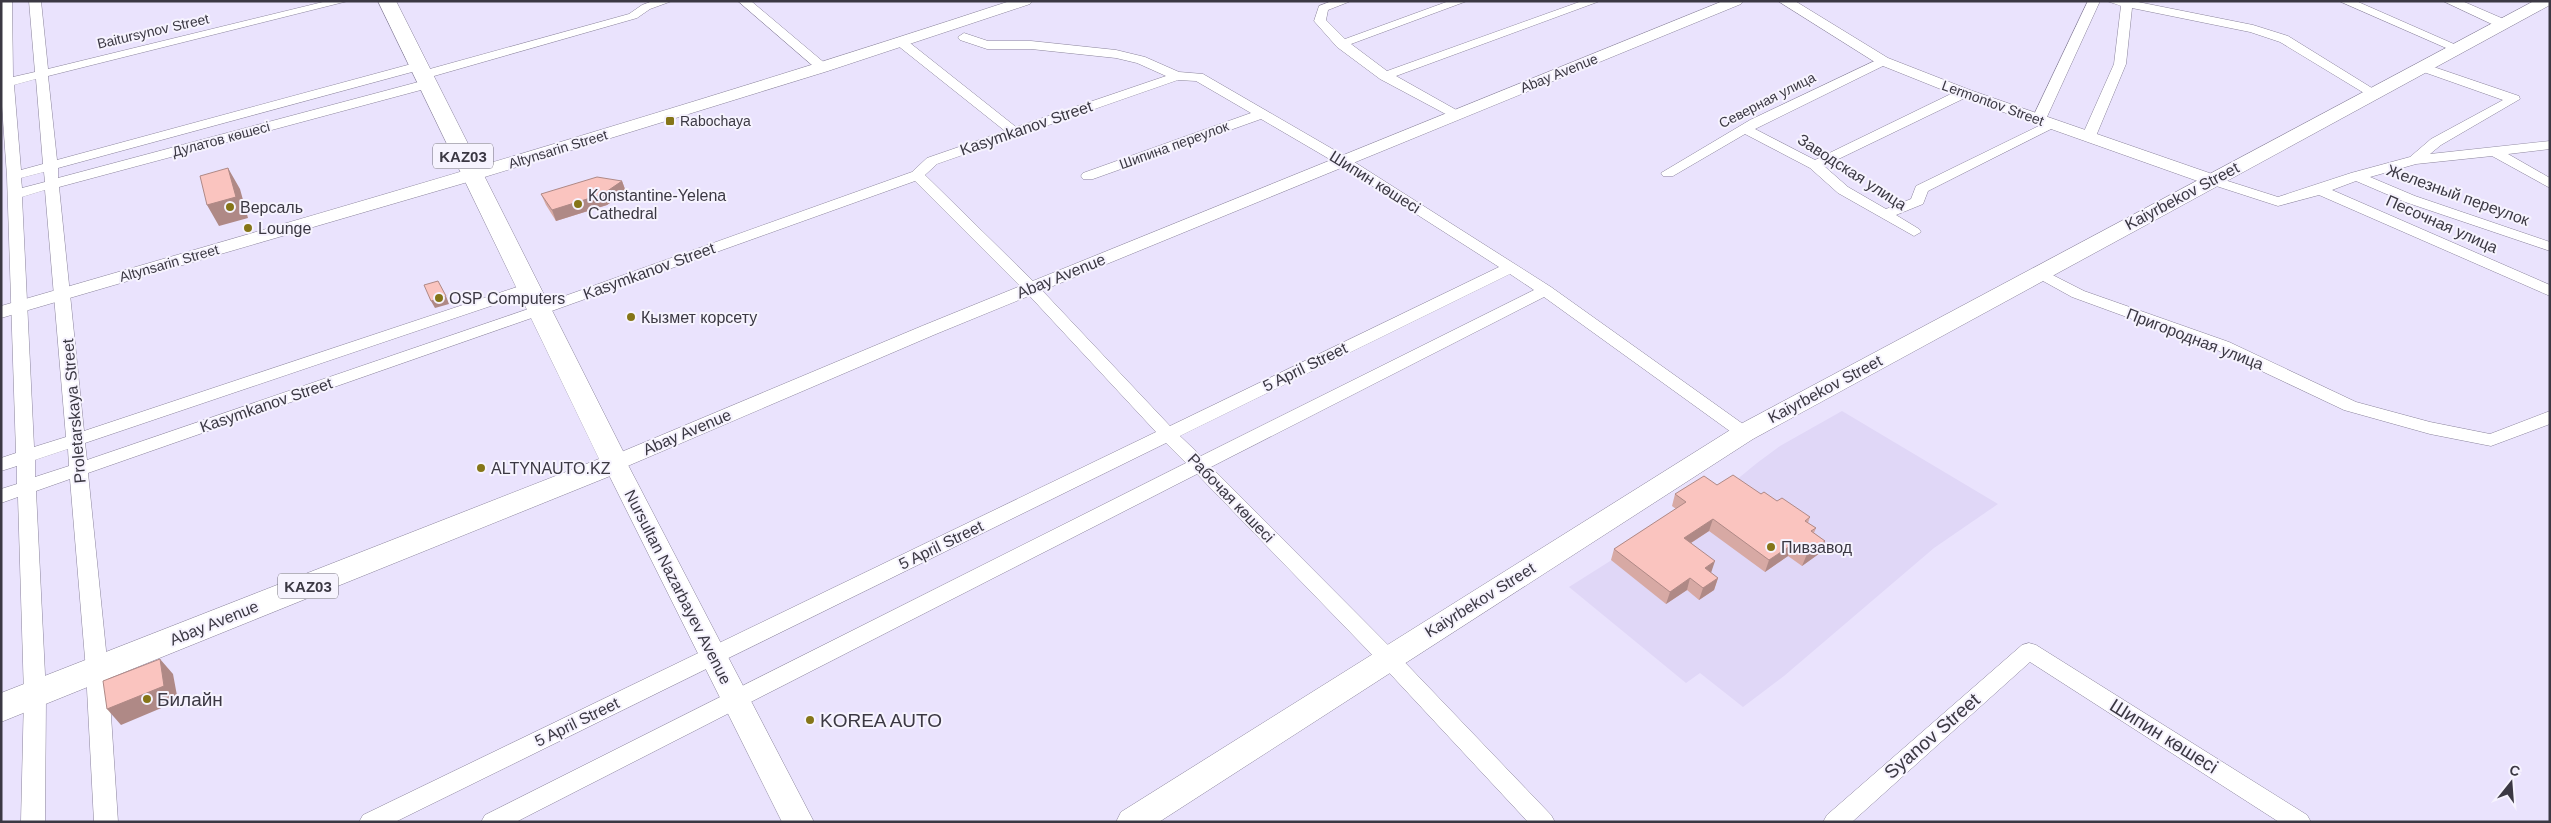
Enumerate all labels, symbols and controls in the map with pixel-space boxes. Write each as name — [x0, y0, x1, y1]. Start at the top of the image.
street label: Baitursynov Street — [95, 10, 211, 52]
street label: Abay Avenue — [1518, 50, 1600, 96]
street label: Северная улица — [1716, 69, 1818, 131]
street label: Lermontov Street — [1940, 77, 2046, 129]
street label: Kasymkanov Street — [958, 97, 1095, 159]
place label: Rabochaya — [680, 113, 751, 129]
marker: Rabochaya — [664, 115, 676, 127]
street label: Шипина переулок — [1117, 117, 1232, 172]
street label: Дулатов көшесі — [170, 118, 272, 160]
street label: Altynsarin Street — [507, 126, 610, 172]
street label: Заводская улица — [1794, 131, 1910, 214]
road number: KАZ03 — [433, 144, 493, 168]
street label: Шипин көшесі — [1327, 147, 1423, 217]
street label: Kaiyrbekov Street — [2122, 159, 2242, 233]
street label: Железный переулок — [2385, 161, 2532, 229]
place label: Konstantine-Yelena Cathedral — [588, 187, 726, 222]
street label: Песочная улица — [2384, 192, 2500, 256]
marker: Konstantine-Yelena Cathedral — [572, 198, 584, 210]
place label: Версаль — [240, 199, 303, 216]
marker: Версаль — [224, 201, 236, 213]
place label: Lounge — [258, 220, 311, 237]
marker: Lounge — [242, 222, 254, 234]
street label: Kasymkanov Street — [581, 239, 718, 303]
street label: Altynsarin Street — [117, 241, 221, 285]
street label: Abay Avenue — [1014, 250, 1108, 301]
place label: OSP Computers — [449, 290, 565, 307]
marker: OSP Computers — [433, 292, 445, 304]
street label: Пригородная улица — [2124, 305, 2266, 373]
place label: Кызмет корсету — [641, 309, 757, 326]
marker: Кызмет корсету — [625, 311, 637, 323]
street label: Proletarskaya Street — [59, 338, 89, 484]
street label: 5 April Street — [1260, 339, 1350, 395]
street label: Kaiyrbekov Street — [1765, 352, 1885, 426]
street label: Kasymkanov Street — [198, 374, 335, 436]
street label: Abay Avenue — [640, 406, 734, 458]
street label: Рабочая көшесі — [1184, 450, 1278, 546]
place label: ALTYNAUTO.KZ — [491, 460, 611, 477]
marker: ALTYNAUTO.KZ — [475, 462, 487, 474]
street label: Nursultan Nazarbayev Avenue — [621, 487, 735, 687]
street label: 5 April Street — [896, 517, 986, 573]
place label: Пивзавод — [1781, 539, 1853, 556]
marker: Пивзавод — [1765, 541, 1777, 553]
street label: Kaiyrbekov Street — [1422, 559, 1539, 641]
road number: KАZ03 — [278, 574, 338, 598]
street label: Abay Avenue — [167, 597, 261, 648]
street label: Syanov Street — [1880, 688, 1984, 783]
place label: Билайн — [157, 689, 223, 710]
marker: Билайн — [141, 693, 153, 705]
street label: 5 April Street — [532, 694, 622, 750]
street label: Шипин көшесі — [2106, 694, 2222, 778]
place label: KOREA AUTO — [820, 710, 942, 731]
marker: KOREA AUTO — [804, 714, 816, 726]
north arrow — [2486, 758, 2536, 808]
text: С — [2508, 761, 2522, 780]

